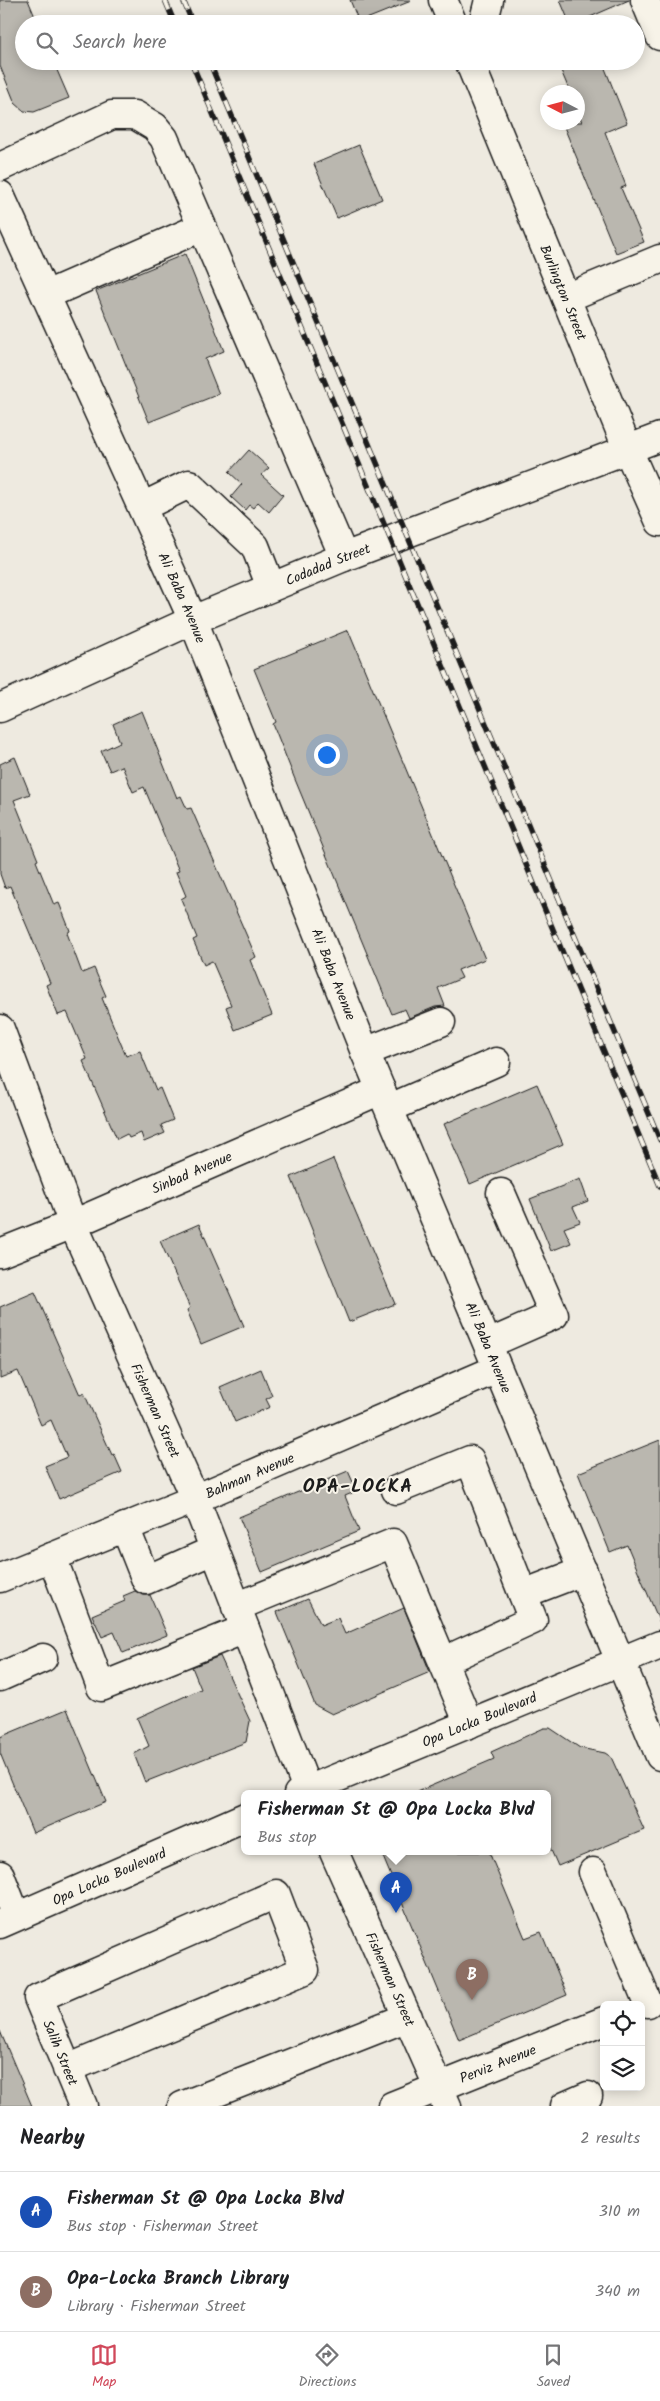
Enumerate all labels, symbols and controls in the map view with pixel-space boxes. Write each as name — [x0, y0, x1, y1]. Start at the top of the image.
search box — [15, 15, 645, 70]
text: Search here — [73, 28, 167, 58]
icon: search — [33, 29, 61, 57]
north arrow — [540, 85, 585, 130]
street label: Burlington Street — [533, 242, 592, 345]
street label: Codadad Street — [282, 538, 374, 592]
street label: Ali Baba Avenue — [152, 549, 211, 647]
your location — [314, 742, 340, 768]
street label: Ali Baba Avenue — [305, 925, 362, 1024]
street label: Sinbad Avenue — [148, 1146, 237, 1201]
street label: Ali Baba Avenue — [459, 1299, 517, 1397]
street label: Fisherman Street — [124, 1360, 186, 1462]
street label: Bahman Avenue — [202, 1447, 299, 1505]
district label: OPA-LOCKA — [303, 1472, 413, 1502]
street label: Opa Locka Boulevard — [419, 1686, 541, 1754]
popup — [241, 1790, 551, 1855]
text: Fisherman St @ Opa Locka Blvd — [257, 1795, 535, 1825]
text: Bus stop — [257, 1825, 316, 1850]
street label: Opa Locka Boulevard — [49, 1842, 171, 1912]
pin: A — [380, 1872, 412, 1913]
street label: Fisherman Street — [359, 1929, 420, 2031]
pin: B — [456, 1959, 488, 2000]
map controls — [600, 2001, 645, 2091]
button: locate — [600, 2001, 645, 2046]
street label: Salih Street — [36, 2017, 84, 2090]
street label: Perviz Avenue — [457, 2039, 540, 2090]
button: layers — [600, 2046, 645, 2091]
text: Nearby — [20, 2122, 85, 2155]
text: 2 results — [580, 2126, 640, 2151]
text: Fisherman St @ Opa Locka Blvd — [67, 2184, 344, 2214]
text: A — [31, 2199, 41, 2224]
text: 310 m — [599, 2199, 640, 2224]
text: Bus stop · Fisherman Street — [67, 2214, 258, 2239]
text: Opa-Locka Branch Library — [67, 2264, 289, 2294]
text: B — [31, 2279, 41, 2304]
text: 340 m — [595, 2279, 640, 2304]
text: Library · Fisherman Street — [67, 2294, 246, 2319]
tab: Map — [90, 2341, 118, 2393]
tab: Directions — [298, 2341, 356, 2393]
tab: Saved — [537, 2341, 570, 2393]

